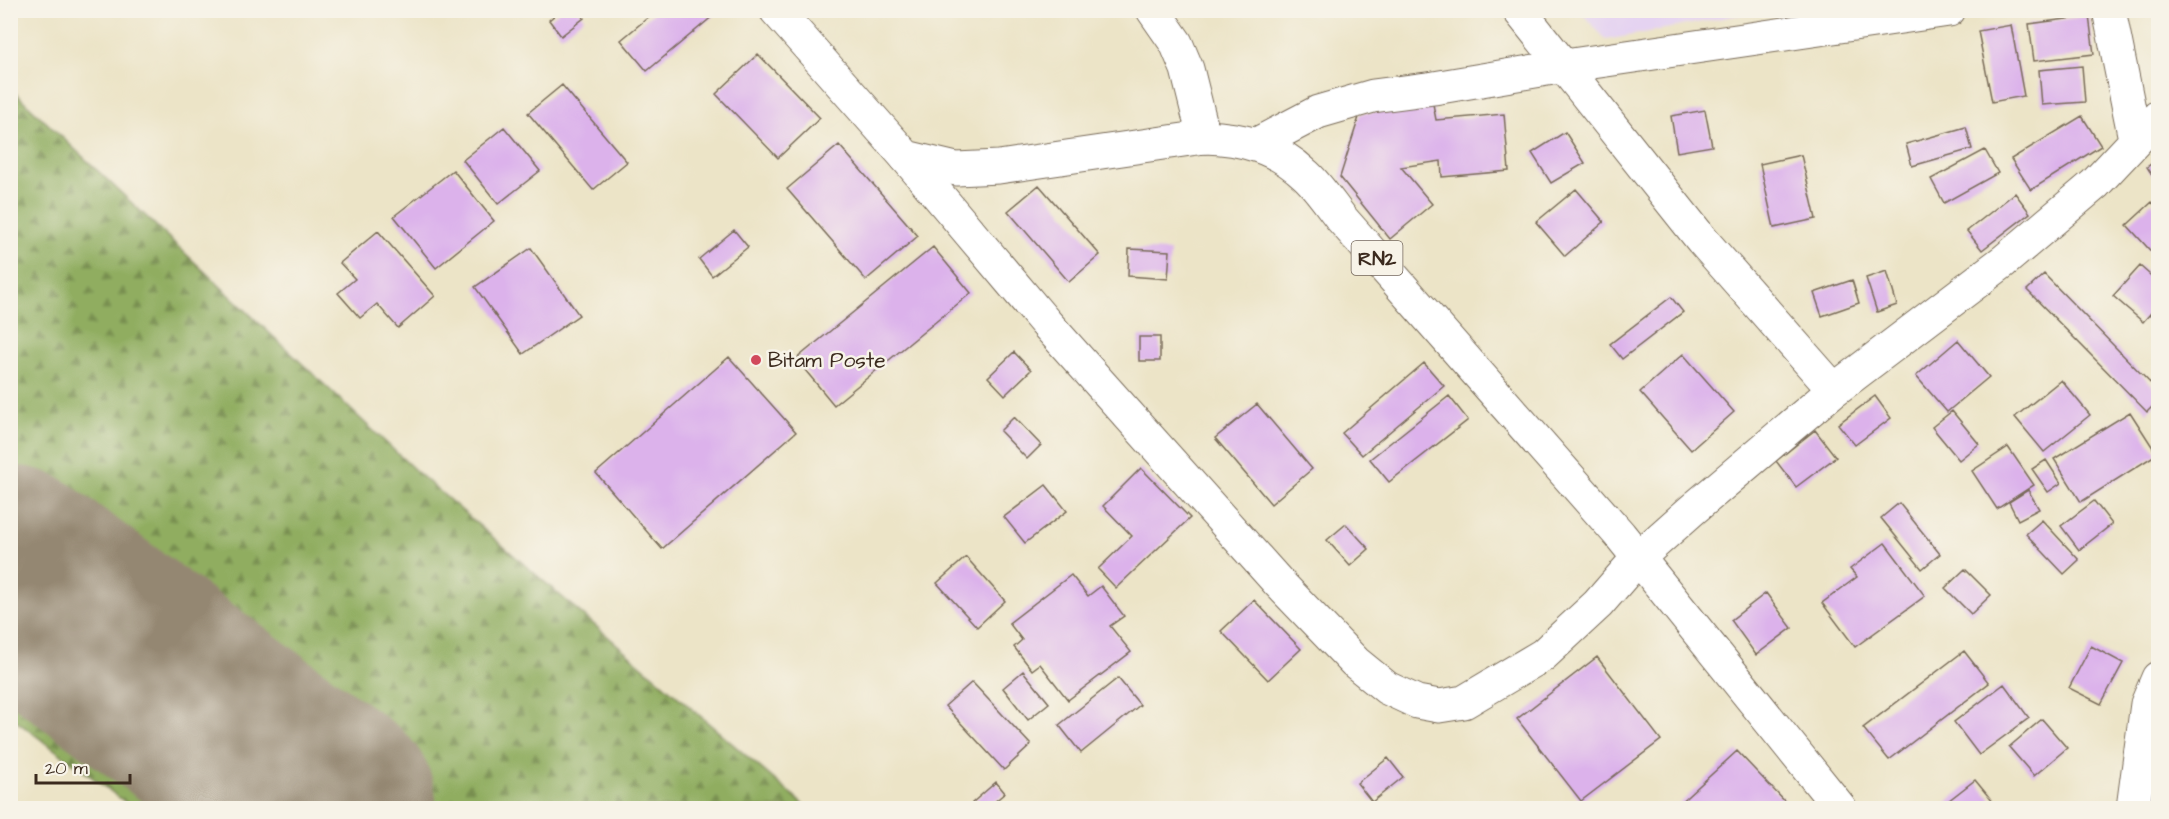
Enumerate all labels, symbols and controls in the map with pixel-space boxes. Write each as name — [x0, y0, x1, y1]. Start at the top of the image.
road number: RN2 — [1352, 241, 1402, 275]
place label: Bitam Poste — [768, 346, 886, 375]
marker: Bitam Poste — [749, 353, 763, 367]
scale bar — [36, 747, 130, 785]
text: 20 m — [45, 756, 88, 781]

